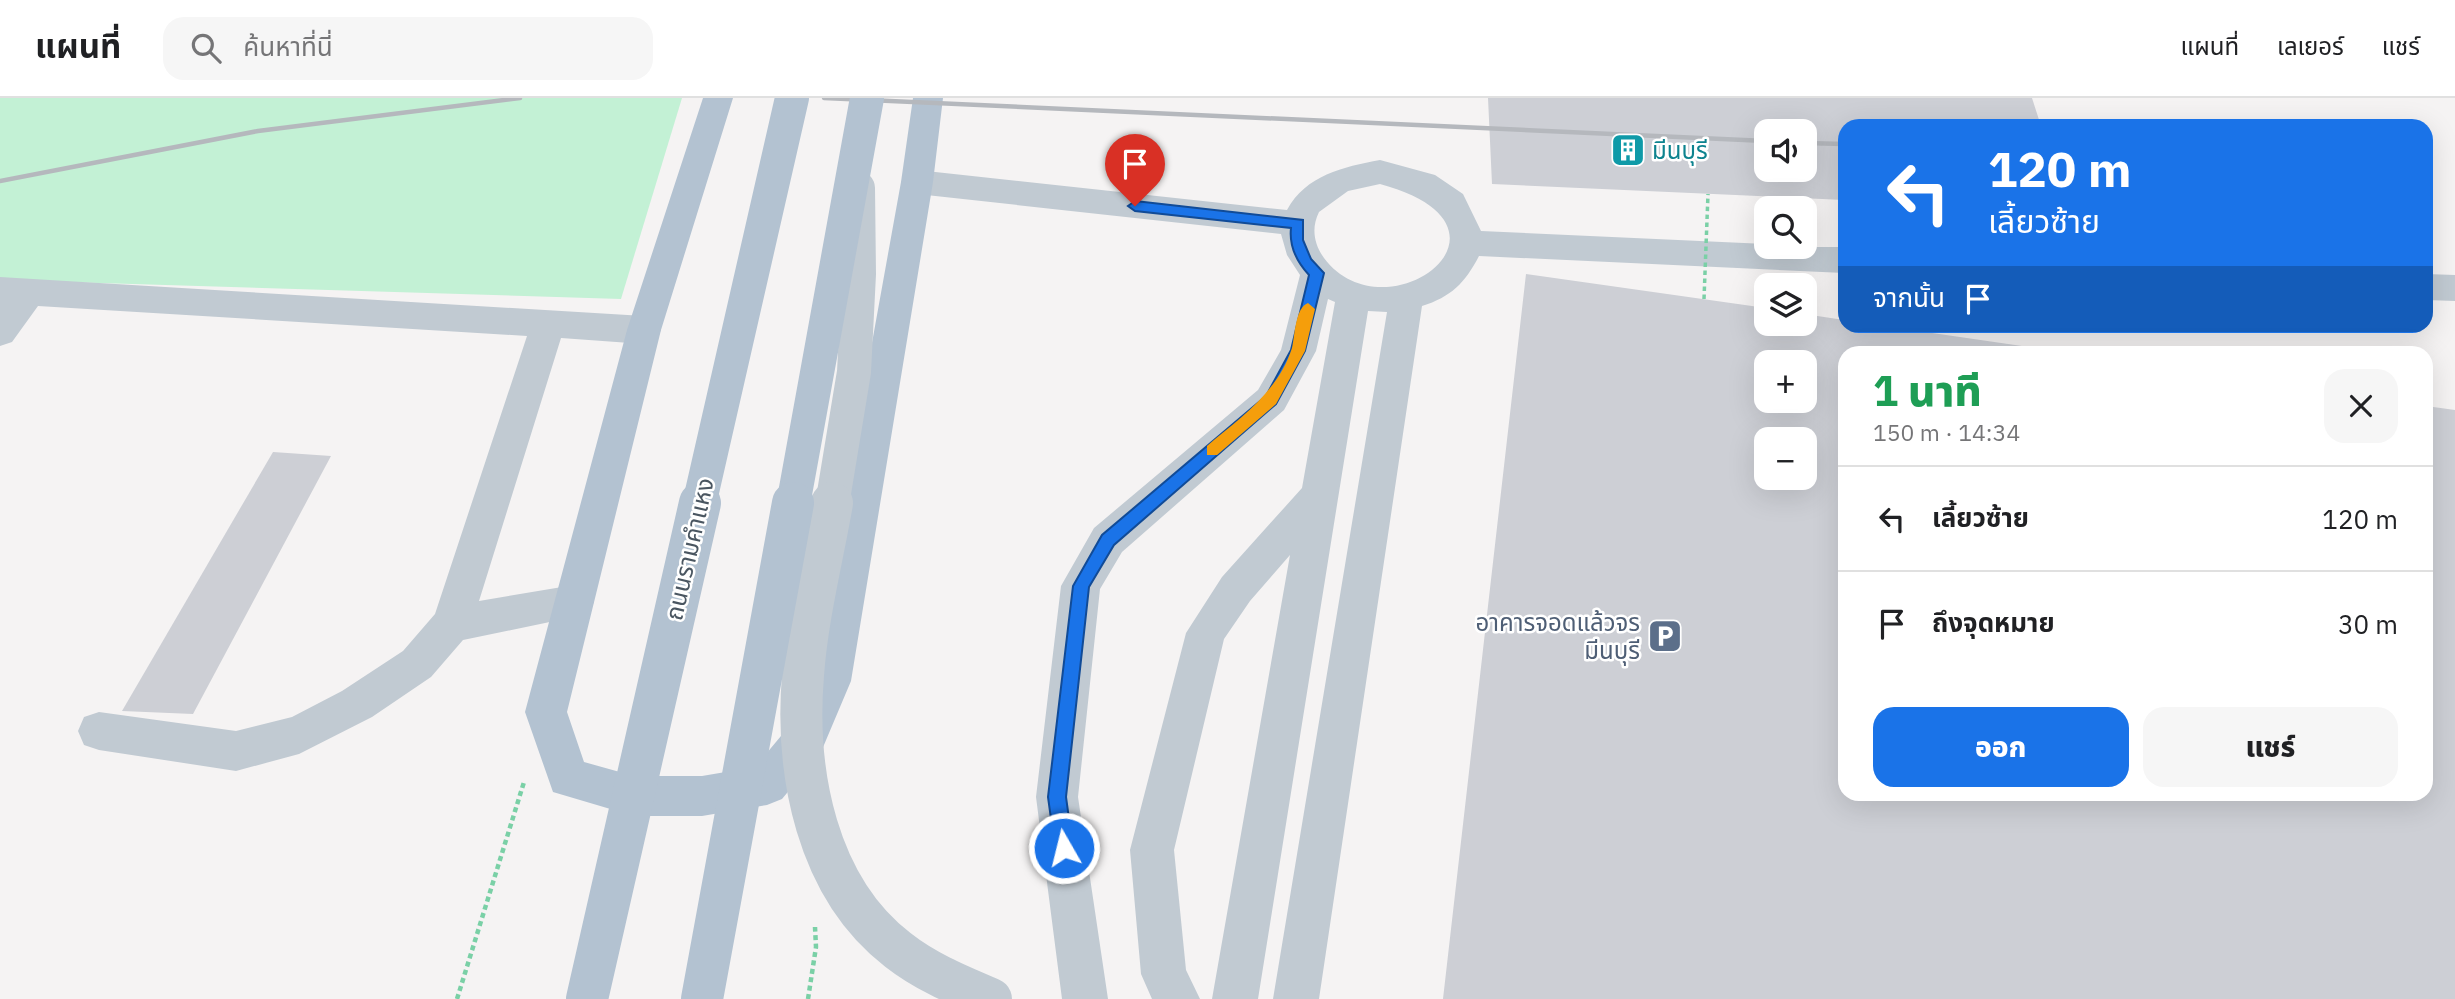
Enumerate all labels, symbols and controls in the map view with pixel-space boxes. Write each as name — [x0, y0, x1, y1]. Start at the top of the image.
search box — [163, 17, 653, 80]
text: แผนที่ — [35, 24, 121, 67]
icon: search — [187, 29, 225, 67]
text: ค้นหาที่นี่ — [243, 29, 333, 63]
text: แผนที่ — [2181, 30, 2239, 62]
text: เลเยอร์ — [2277, 30, 2344, 62]
text: แชร์ — [2382, 30, 2420, 62]
map controls — [1754, 119, 1817, 490]
button: sound — [1754, 119, 1817, 182]
building icon: มีนบุรี — [1609, 131, 1647, 169]
pin — [1105, 134, 1165, 206]
place label: มีนบุรี — [1652, 134, 1708, 166]
text: 120 m — [1988, 137, 2132, 200]
icon: arrive — [1116, 145, 1154, 183]
icon: left — [1873, 147, 1964, 238]
button: search — [1754, 196, 1817, 259]
text: เลี้ยวซ้าย — [1988, 200, 2100, 242]
button: layers — [1754, 273, 1817, 336]
text: จากนั้น — [1873, 280, 1945, 314]
icon: arrive — [1959, 280, 1997, 318]
button: + — [1754, 350, 1817, 413]
text: 1 นาที — [1873, 363, 1982, 418]
button: close — [2324, 369, 2398, 443]
text: 150 m · 14:34 — [1873, 417, 2020, 447]
button: − — [1754, 427, 1817, 490]
street label: ถนนรามคำแหง — [657, 475, 721, 623]
icon: left — [1873, 500, 1911, 538]
text: เลี้ยวซ้าย — [1932, 500, 2029, 534]
text: 120 m — [2322, 502, 2398, 536]
icon: arrive — [1873, 605, 1911, 643]
text: ถึงจุดหมาย — [1932, 605, 2055, 639]
place label: อาคารจอดแล้วจร มีนบุรี — [1476, 606, 1640, 666]
text: 30 m — [2338, 607, 2398, 641]
parking icon: อาคารจอดแล้วจร มีนบุรี — [1646, 617, 1684, 655]
button: ออก — [1873, 707, 2129, 787]
button: แชร์ — [2143, 707, 2398, 787]
position arrow — [1027, 811, 1101, 885]

